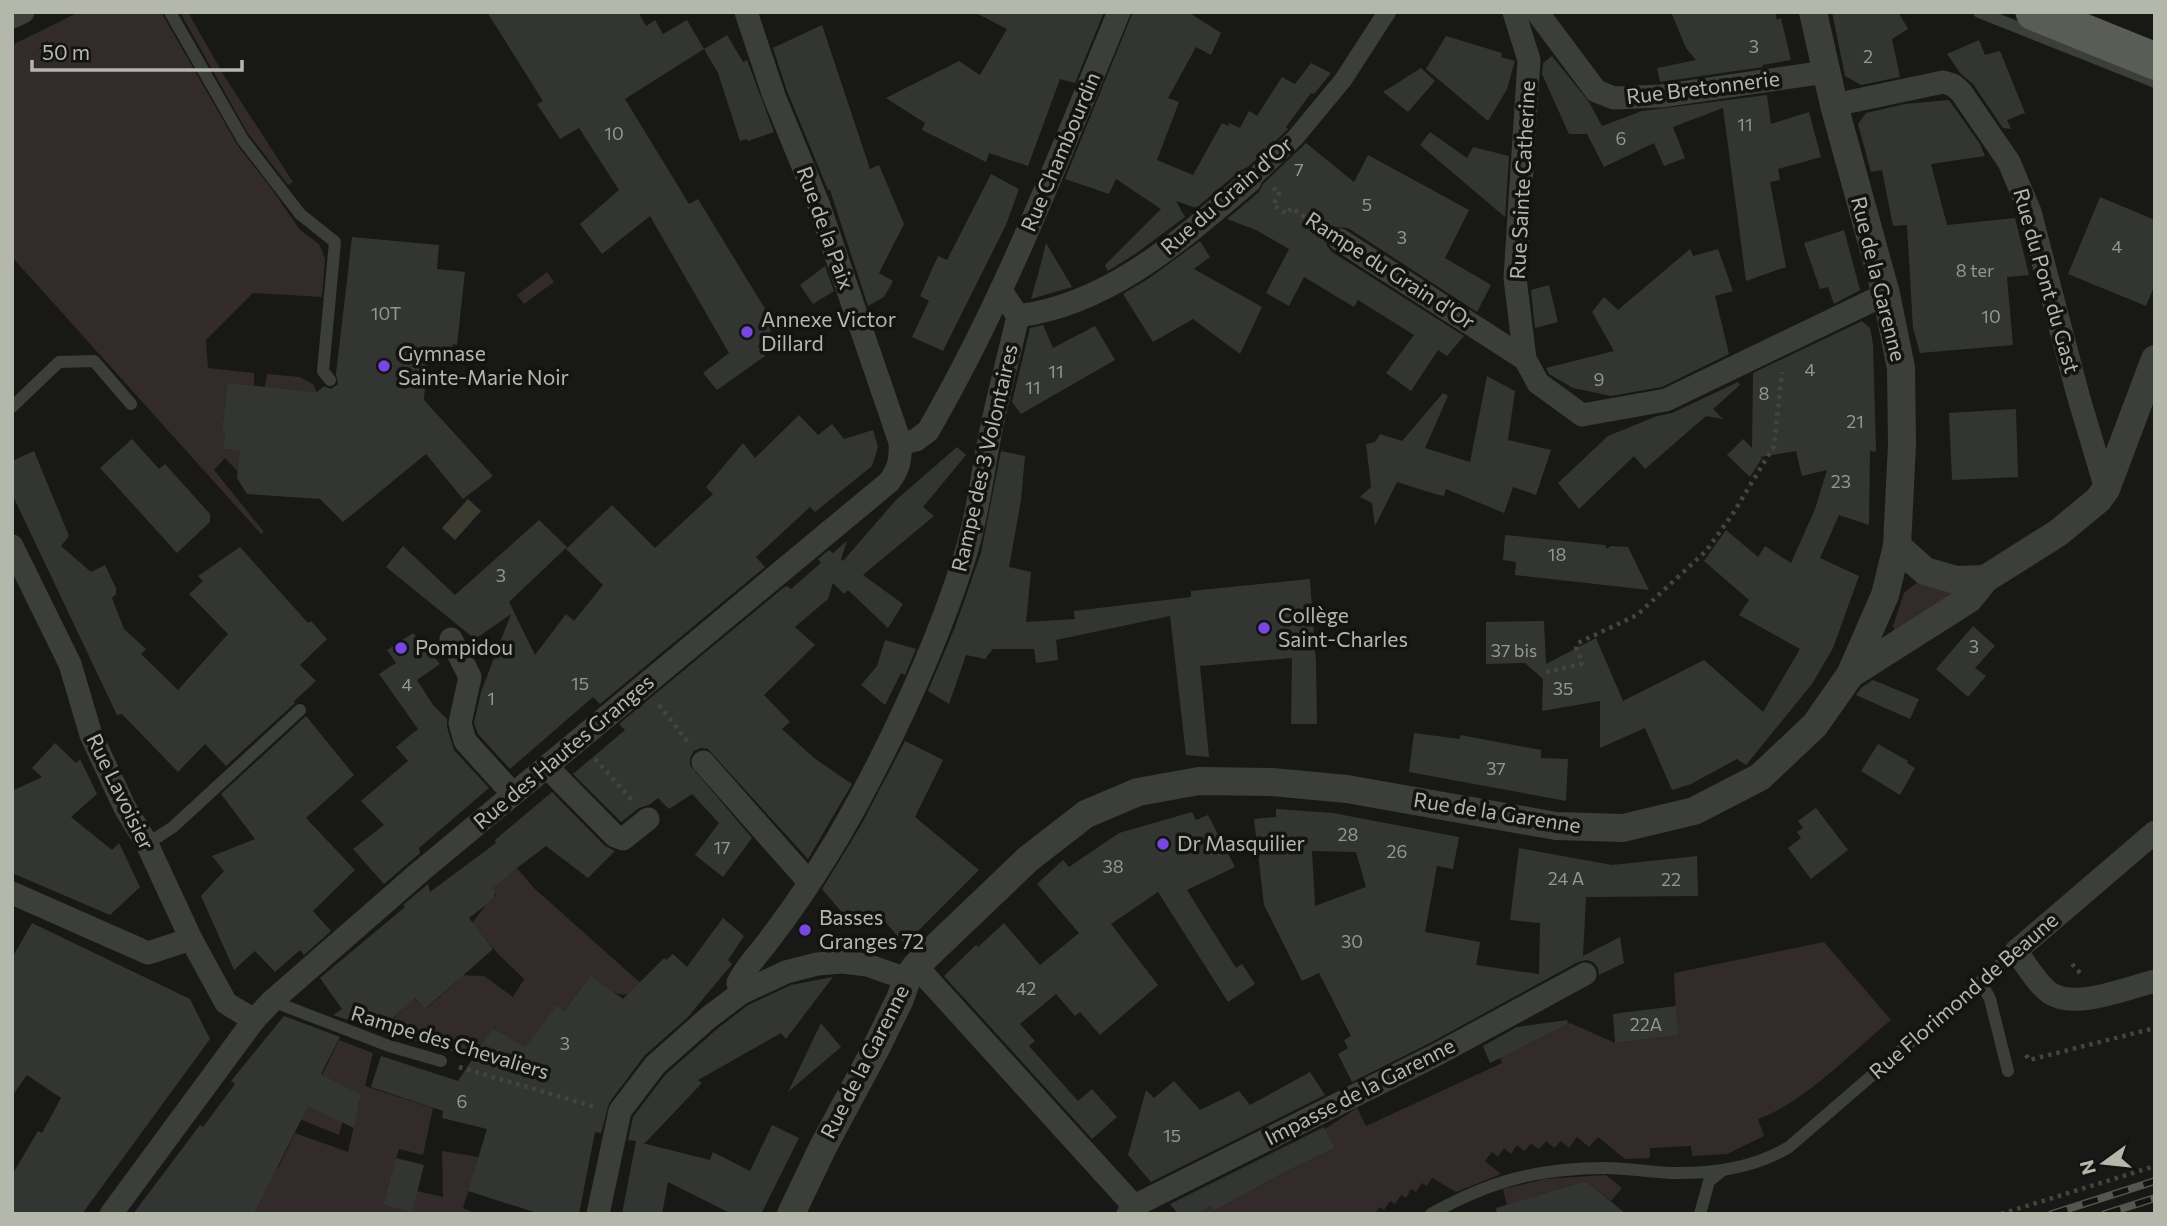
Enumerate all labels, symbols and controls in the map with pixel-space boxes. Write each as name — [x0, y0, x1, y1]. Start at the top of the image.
scale bar — [32, 28, 242, 72]
house number: 3 — [1749, 35, 1759, 57]
text: 50 m — [42, 39, 90, 64]
house number: 2 — [1863, 45, 1873, 67]
street label: Rue Bretonnerie — [1625, 65, 1781, 108]
street label: Rue Chambourdin — [1015, 68, 1104, 235]
street label: Rue Sainte Catherine — [1504, 80, 1539, 280]
house number: 11 — [1737, 113, 1753, 135]
house number: 10 — [604, 122, 624, 144]
house number: 6 — [1616, 127, 1626, 149]
street label: Rue du Grain d'Or — [1155, 131, 1297, 259]
house number: 7 — [1294, 158, 1304, 180]
street label: Rue de la Paix — [793, 163, 860, 292]
street label: Rue du Pont du Gast — [2009, 185, 2086, 376]
house number: 5 — [1362, 193, 1372, 215]
street label: Rue de la Garenne — [1847, 194, 1912, 364]
street label: Rampe du Grain d'Or — [1302, 206, 1480, 334]
house number: 3 — [1397, 226, 1407, 248]
house number: 4 — [2112, 235, 2123, 257]
house number: 8 ter — [1956, 259, 1994, 281]
house number: 10T — [371, 302, 401, 324]
house number: 10 — [1981, 305, 2001, 327]
place label: Annexe Victor Dillard — [761, 306, 896, 355]
marker: Annexe Victor Dillard — [739, 324, 755, 340]
place label: Gymnase Sainte-Marie Noir — [398, 340, 569, 389]
street label: Rampe des 3 Volontaires — [945, 341, 1022, 574]
marker: Gymnase Sainte-Marie Noir — [376, 358, 392, 374]
house number: 4 — [1805, 358, 1816, 380]
house number: 11 — [1048, 360, 1064, 382]
house number: 9 — [1594, 368, 1604, 390]
house number: 11 — [1025, 376, 1041, 398]
house number: 8 — [1759, 382, 1770, 404]
house number: 21 — [1846, 410, 1864, 432]
house number: 23 — [1831, 470, 1851, 492]
house number: 18 — [1548, 543, 1566, 565]
house number: 3 — [496, 564, 506, 586]
place label: Collège Saint-Charles — [1278, 602, 1408, 651]
marker: Collège Saint-Charles — [1256, 620, 1272, 636]
place label: Pompidou — [415, 634, 513, 659]
house number: 3 — [1969, 635, 1979, 657]
house number: 37 bis — [1491, 639, 1537, 661]
marker: Pompidou — [393, 640, 409, 656]
street label: Rue des Hautes Granges — [468, 668, 658, 834]
house number: 15 — [571, 672, 589, 694]
house number: 4 — [402, 673, 413, 695]
house number: 35 — [1553, 677, 1573, 699]
house number: 1 — [487, 687, 495, 709]
street label: Rue Lavoisier — [82, 729, 160, 854]
house number: 37 — [1486, 757, 1506, 779]
street label: Rue de la Garenne — [1412, 786, 1583, 837]
house number: 28 — [1338, 823, 1359, 845]
place label: Dr Masquilier — [1177, 830, 1305, 855]
house number: 17 — [713, 836, 731, 858]
marker: Dr Masquilier — [1155, 836, 1171, 852]
house number: 26 — [1387, 840, 1407, 862]
house number: 38 — [1102, 855, 1124, 877]
house number: 24 A — [1548, 867, 1584, 889]
house number: 22 — [1661, 868, 1681, 890]
place label: Basses Granges 72 — [819, 904, 924, 953]
street label: Rue Florimond de Beaune — [1864, 906, 2062, 1083]
marker: Basses Granges 72 — [797, 922, 813, 938]
house number: 30 — [1341, 930, 1363, 952]
house number: 42 — [1016, 977, 1036, 999]
street label: Rue de la Garenne — [814, 980, 913, 1142]
street label: Rampe des Chevaliers — [348, 1000, 552, 1084]
house number: 22A — [1630, 1013, 1662, 1035]
house number: 3 — [560, 1032, 570, 1054]
street label: Impasse de la Garenne — [1260, 1032, 1459, 1149]
house number: 6 — [457, 1090, 467, 1112]
house number: 15 — [1163, 1124, 1181, 1146]
north arrow — [2069, 1128, 2139, 1198]
text: N — [2074, 1158, 2100, 1177]

